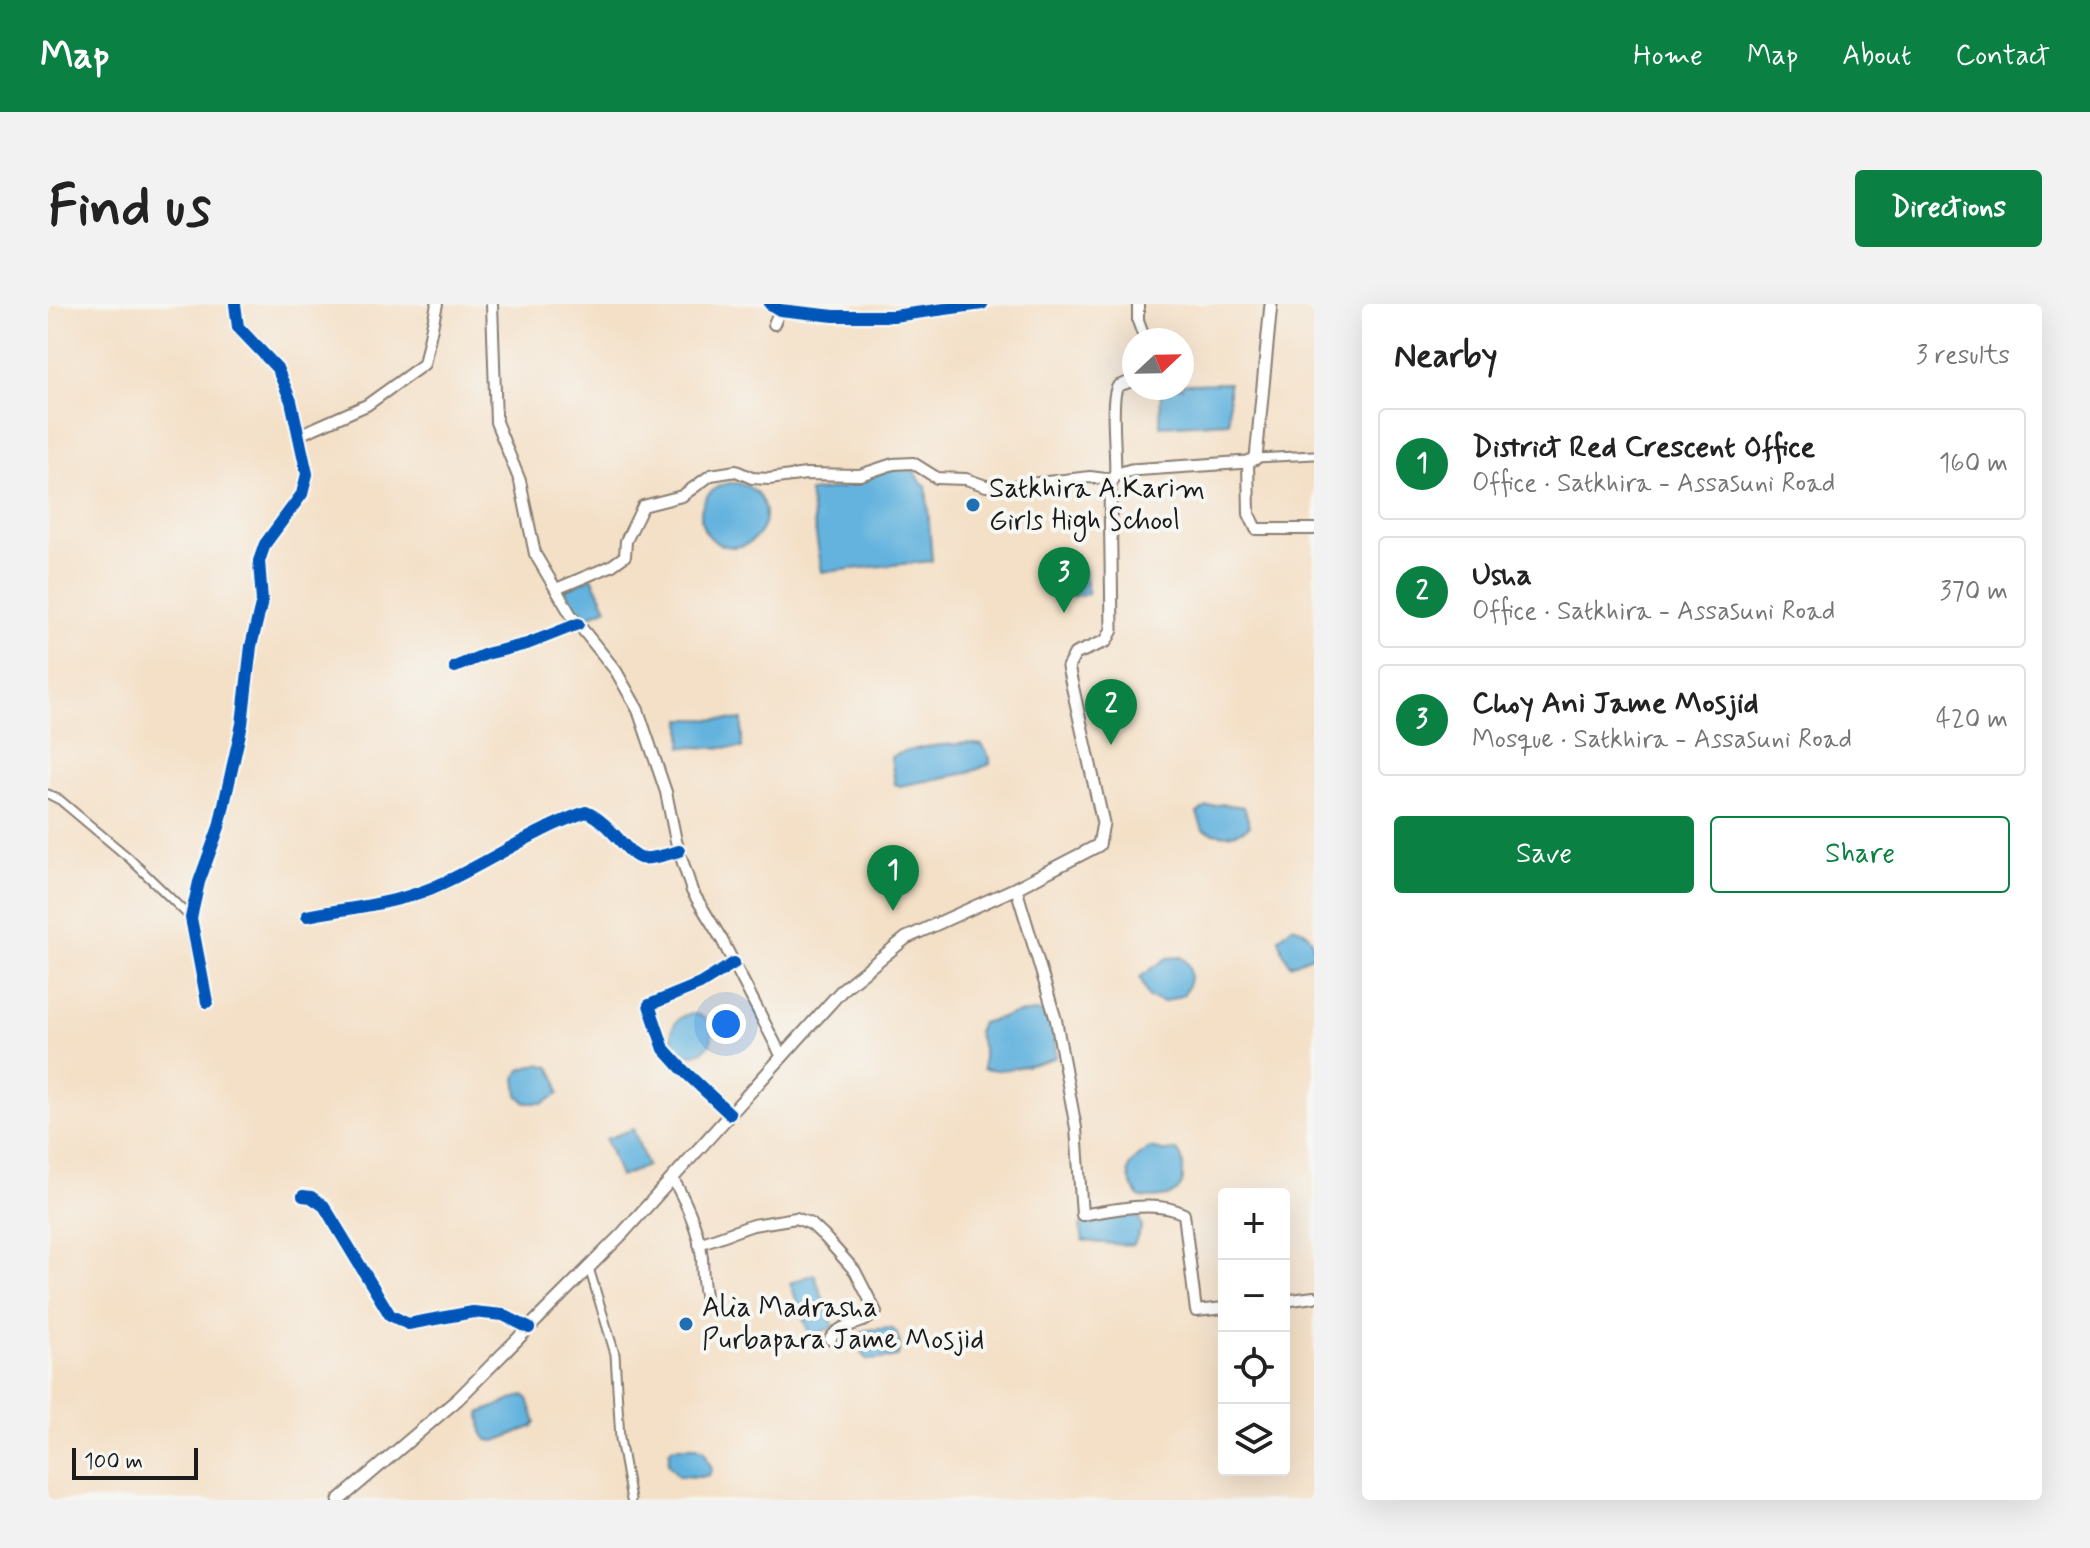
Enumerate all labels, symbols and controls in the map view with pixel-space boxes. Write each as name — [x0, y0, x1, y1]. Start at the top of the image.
text: Map — [40, 32, 110, 81]
text: Home — [1633, 38, 1703, 75]
text: Map — [1747, 38, 1798, 75]
text: About — [1842, 38, 1911, 75]
text: Contact — [1955, 38, 2050, 75]
button: Directions — [1855, 170, 2042, 247]
text: Find us — [48, 172, 211, 245]
north arrow — [1122, 328, 1194, 400]
text: Nearby — [1394, 334, 1498, 379]
text: 3 results — [1916, 339, 2010, 373]
text: District Red Crescent Office — [1472, 428, 1815, 467]
text: 1 — [1416, 447, 1428, 481]
text: 160 m — [1939, 447, 2008, 481]
text: Office · Satkhira - Assasuni Road — [1472, 467, 1835, 501]
place label: Satkhira A.Karim Girls High School — [989, 471, 1205, 542]
marker: Satkhira A.Karim Girls High School — [964, 496, 982, 514]
pin: 3 — [1038, 547, 1090, 613]
text: Usha — [1472, 556, 1532, 595]
text: 2 — [1416, 575, 1428, 609]
text: 370 m — [1940, 575, 2008, 609]
text: Office · Satkhira - Assasuni Road — [1472, 595, 1835, 629]
pin: 2 — [1085, 679, 1137, 745]
text: Choy Ani Jame Mosjid — [1472, 684, 1759, 723]
text: 3 — [1416, 703, 1428, 737]
text: 420 m — [1936, 703, 2008, 737]
text: Mosque · Satkhira - Assasuni Road — [1472, 723, 1852, 757]
button: Save — [1394, 816, 1694, 893]
button: Share — [1710, 816, 2010, 893]
pin: 1 — [867, 845, 919, 911]
your location — [706, 1004, 746, 1044]
map controls — [1218, 1188, 1290, 1476]
button: + — [1218, 1188, 1290, 1260]
button: − — [1218, 1260, 1290, 1332]
place label: Alia Madrasha Purbapara Jame Mosjid — [702, 1290, 984, 1359]
marker: Alia Madrasha Purbapara Jame Mosjid — [677, 1315, 695, 1333]
button: locate — [1218, 1332, 1290, 1404]
button: layers — [1218, 1404, 1290, 1476]
scale bar — [72, 1444, 198, 1480]
text: 100 m — [84, 1448, 143, 1476]

